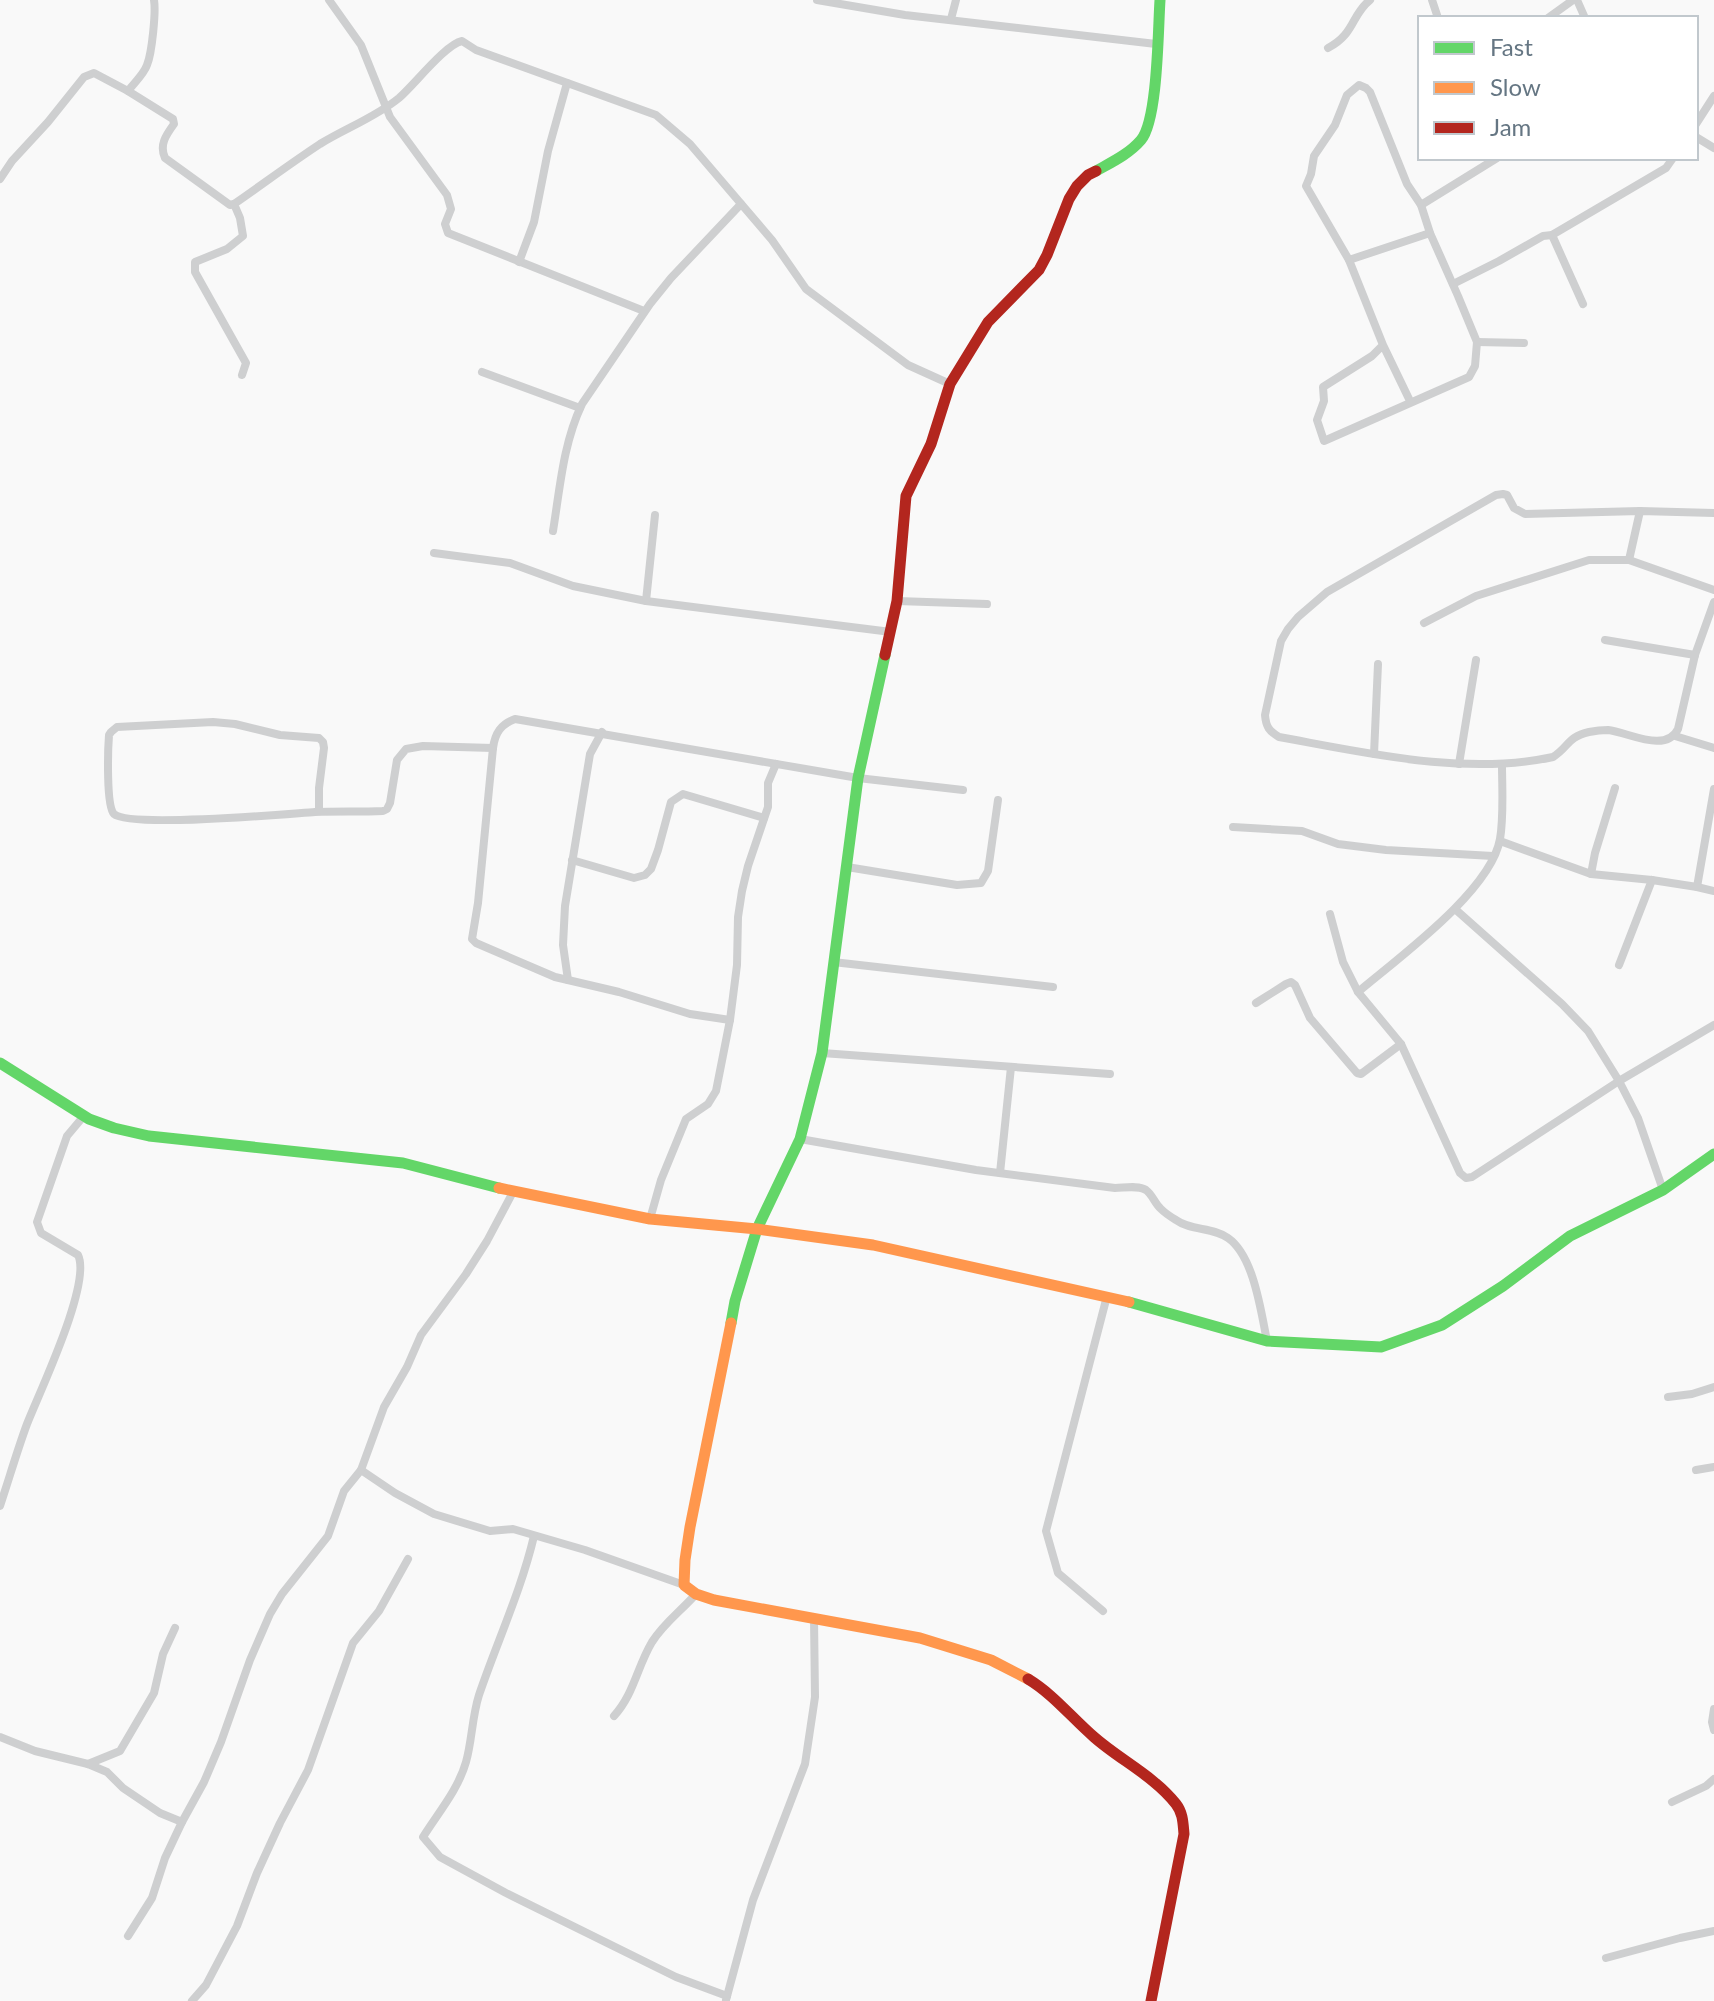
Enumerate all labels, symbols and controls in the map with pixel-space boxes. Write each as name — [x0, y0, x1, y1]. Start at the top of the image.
legend — [1418, 16, 1698, 160]
text: Fast — [1490, 32, 1533, 61]
text: Slow — [1490, 72, 1541, 101]
text: Jam — [1490, 112, 1531, 141]

